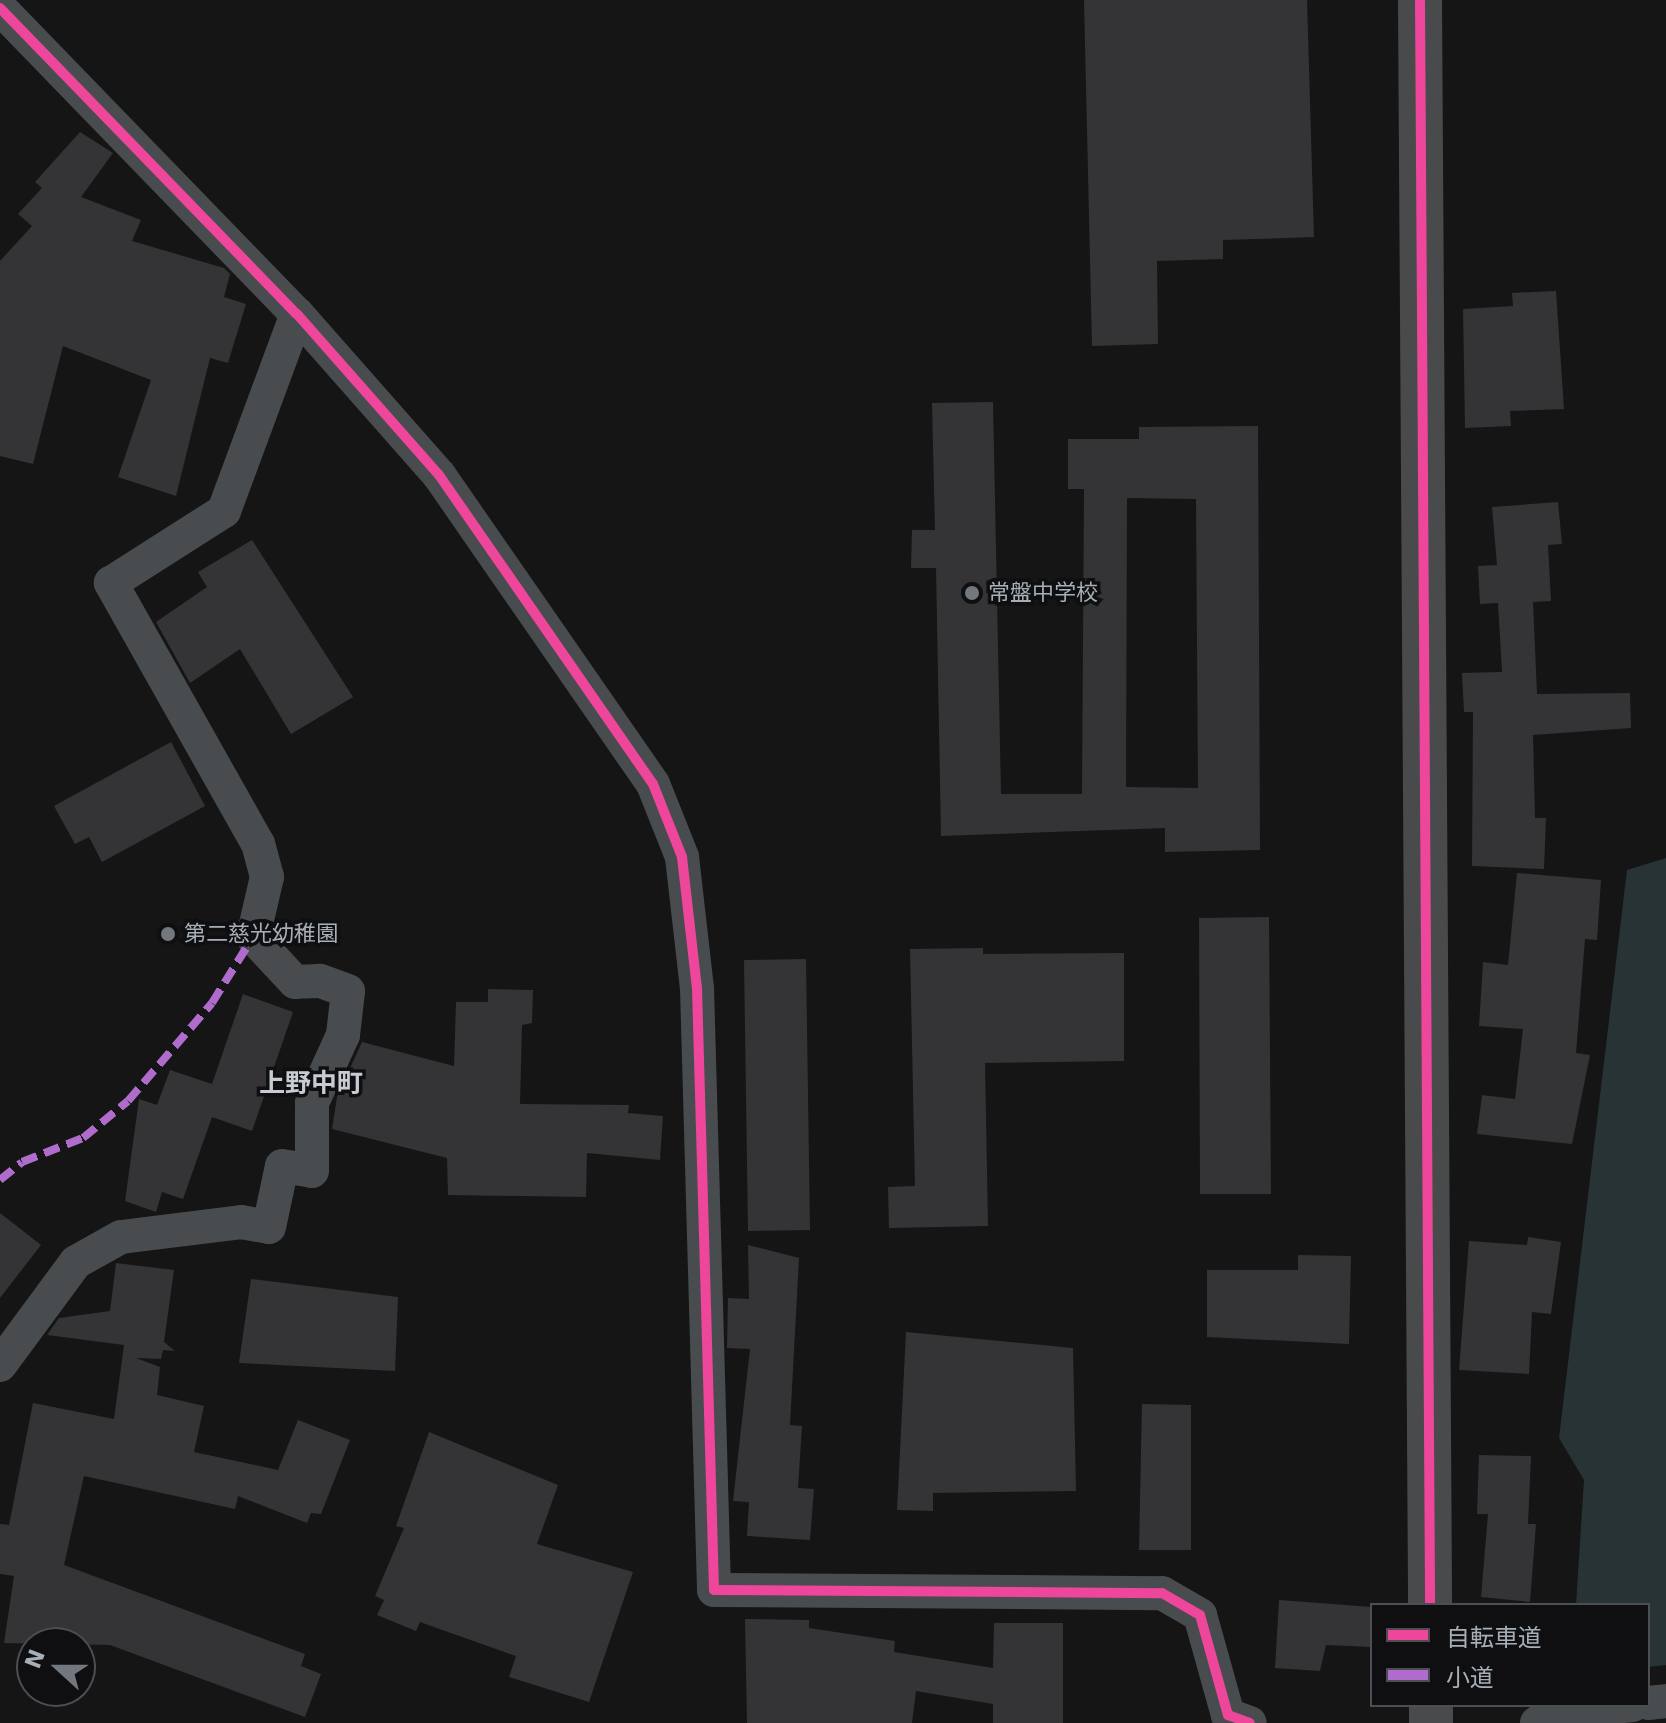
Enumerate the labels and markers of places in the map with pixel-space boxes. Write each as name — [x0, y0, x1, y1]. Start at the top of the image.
place label: 常盤中学校 — [988, 580, 1098, 606]
marker: 常盤中学校 — [963, 584, 981, 602]
place label: 第二慈光幼稚園 — [184, 921, 338, 947]
marker: 第二慈光幼稚園 — [159, 925, 177, 943]

